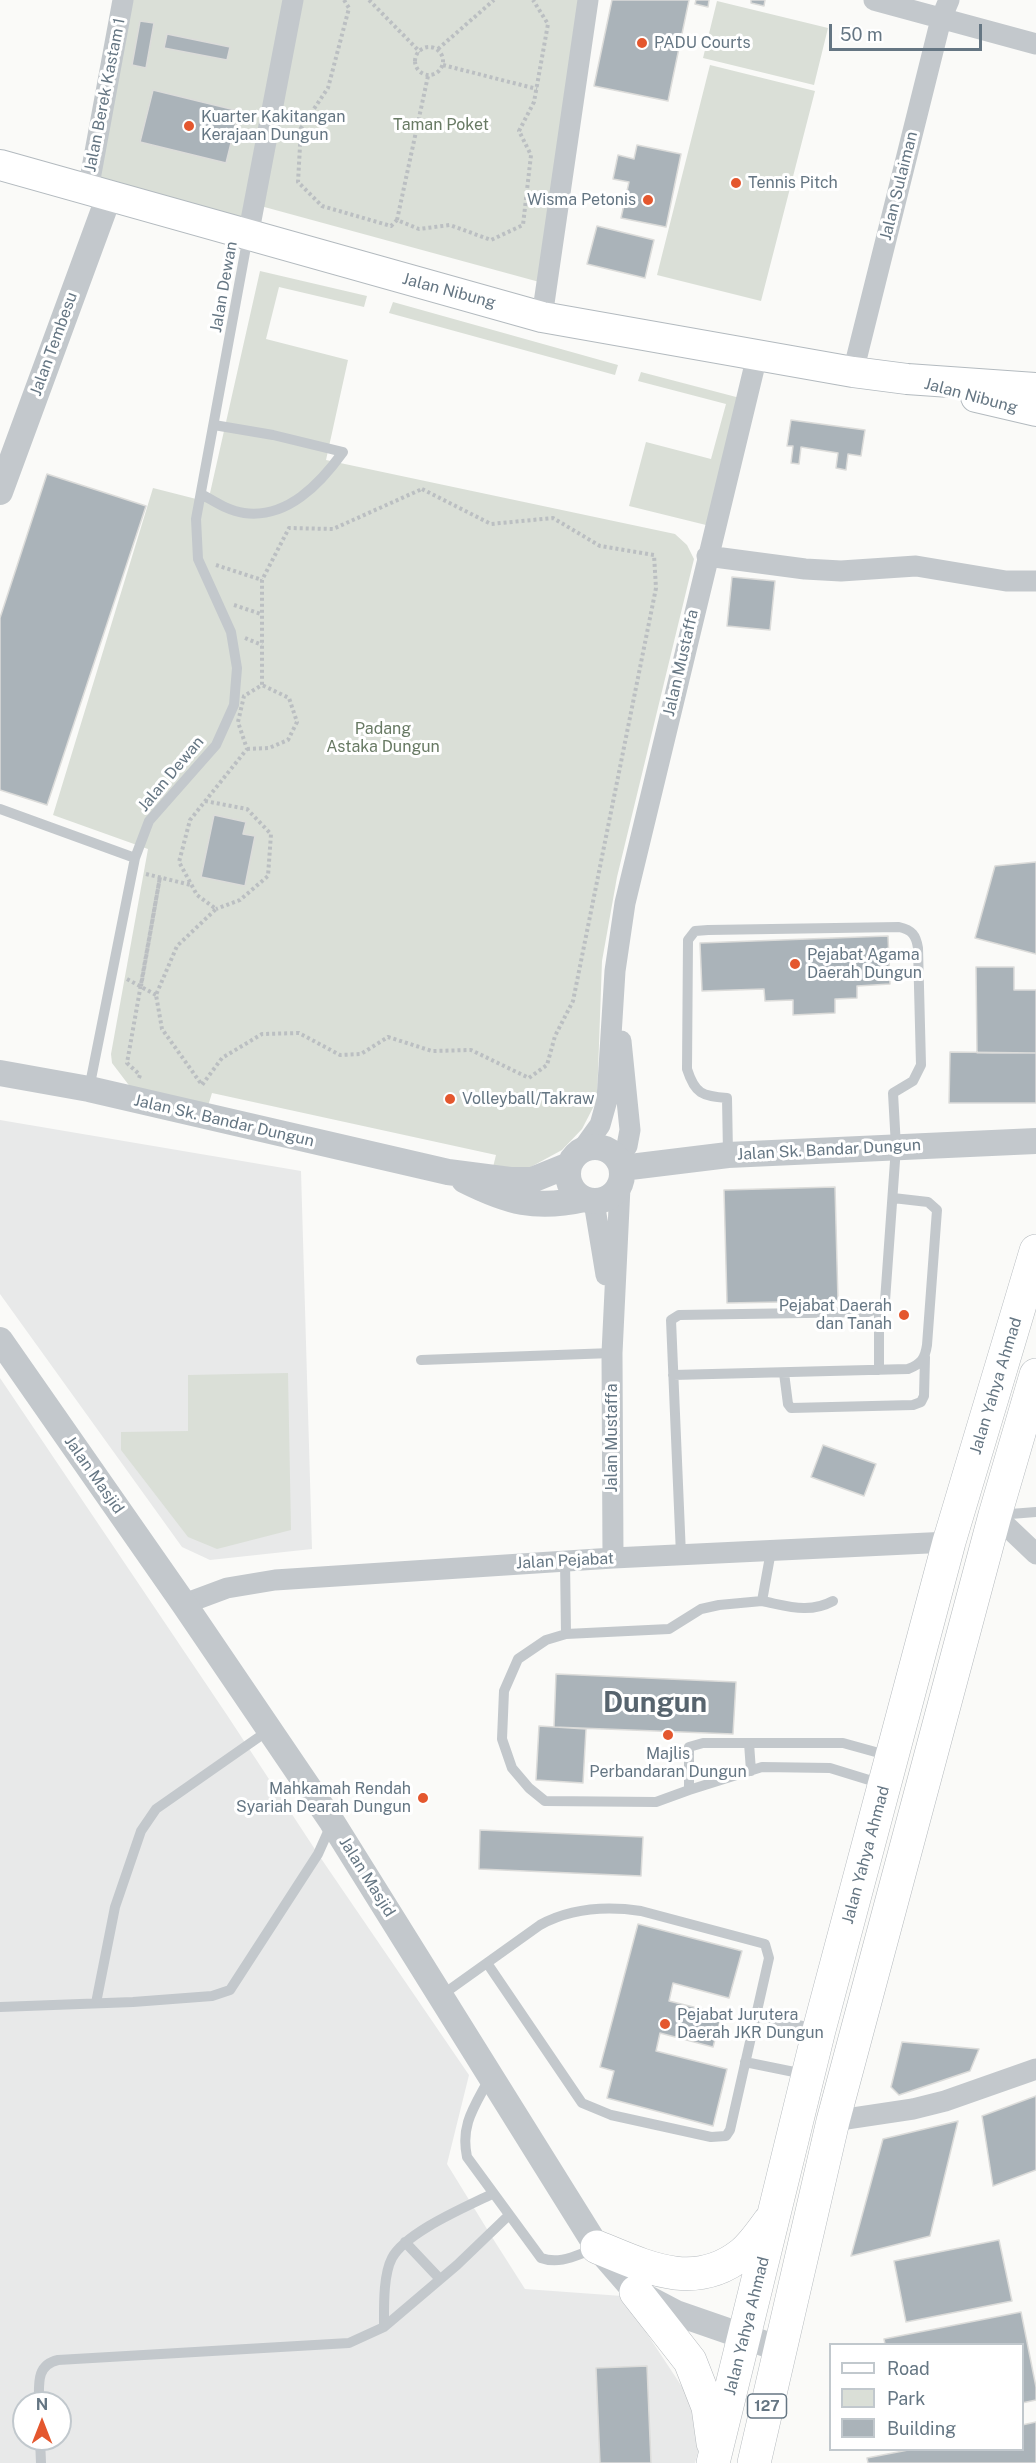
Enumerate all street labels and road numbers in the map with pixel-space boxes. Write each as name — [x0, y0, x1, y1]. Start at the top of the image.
street label: Jalan Berek Kastam 1 — [81, 16, 129, 174]
street label: Jalan Sulaiman — [876, 130, 922, 242]
street label: Jalan Dewan — [207, 240, 241, 334]
street label: Jalan Nibung — [400, 269, 498, 313]
street label: Jalan Tembesu — [26, 289, 82, 399]
street label: Jalan Nibung — [922, 374, 1020, 418]
street label: Jalan Mustaffa — [659, 608, 703, 718]
street label: Jalan Dewan — [134, 733, 208, 815]
street label: Jalan Sk. Bandar Dungun — [132, 1091, 316, 1151]
street label: Jalan Sk. Bandar Dungun — [736, 1136, 922, 1164]
street label: Jalan Yahya Ahmad — [966, 1315, 1026, 1457]
street label: Jalan Mustaffa — [602, 1383, 622, 1493]
street label: Jalan Masjid — [60, 1432, 128, 1518]
street label: Jalan Pejabat — [516, 1549, 614, 1573]
street label: Jalan Yahya Ahmad — [838, 1784, 894, 1926]
street label: Jalan Masjid — [335, 1834, 399, 1920]
street label: Jalan Yahya Ahmad — [720, 2255, 774, 2397]
road number: 127 — [748, 2394, 786, 2418]

